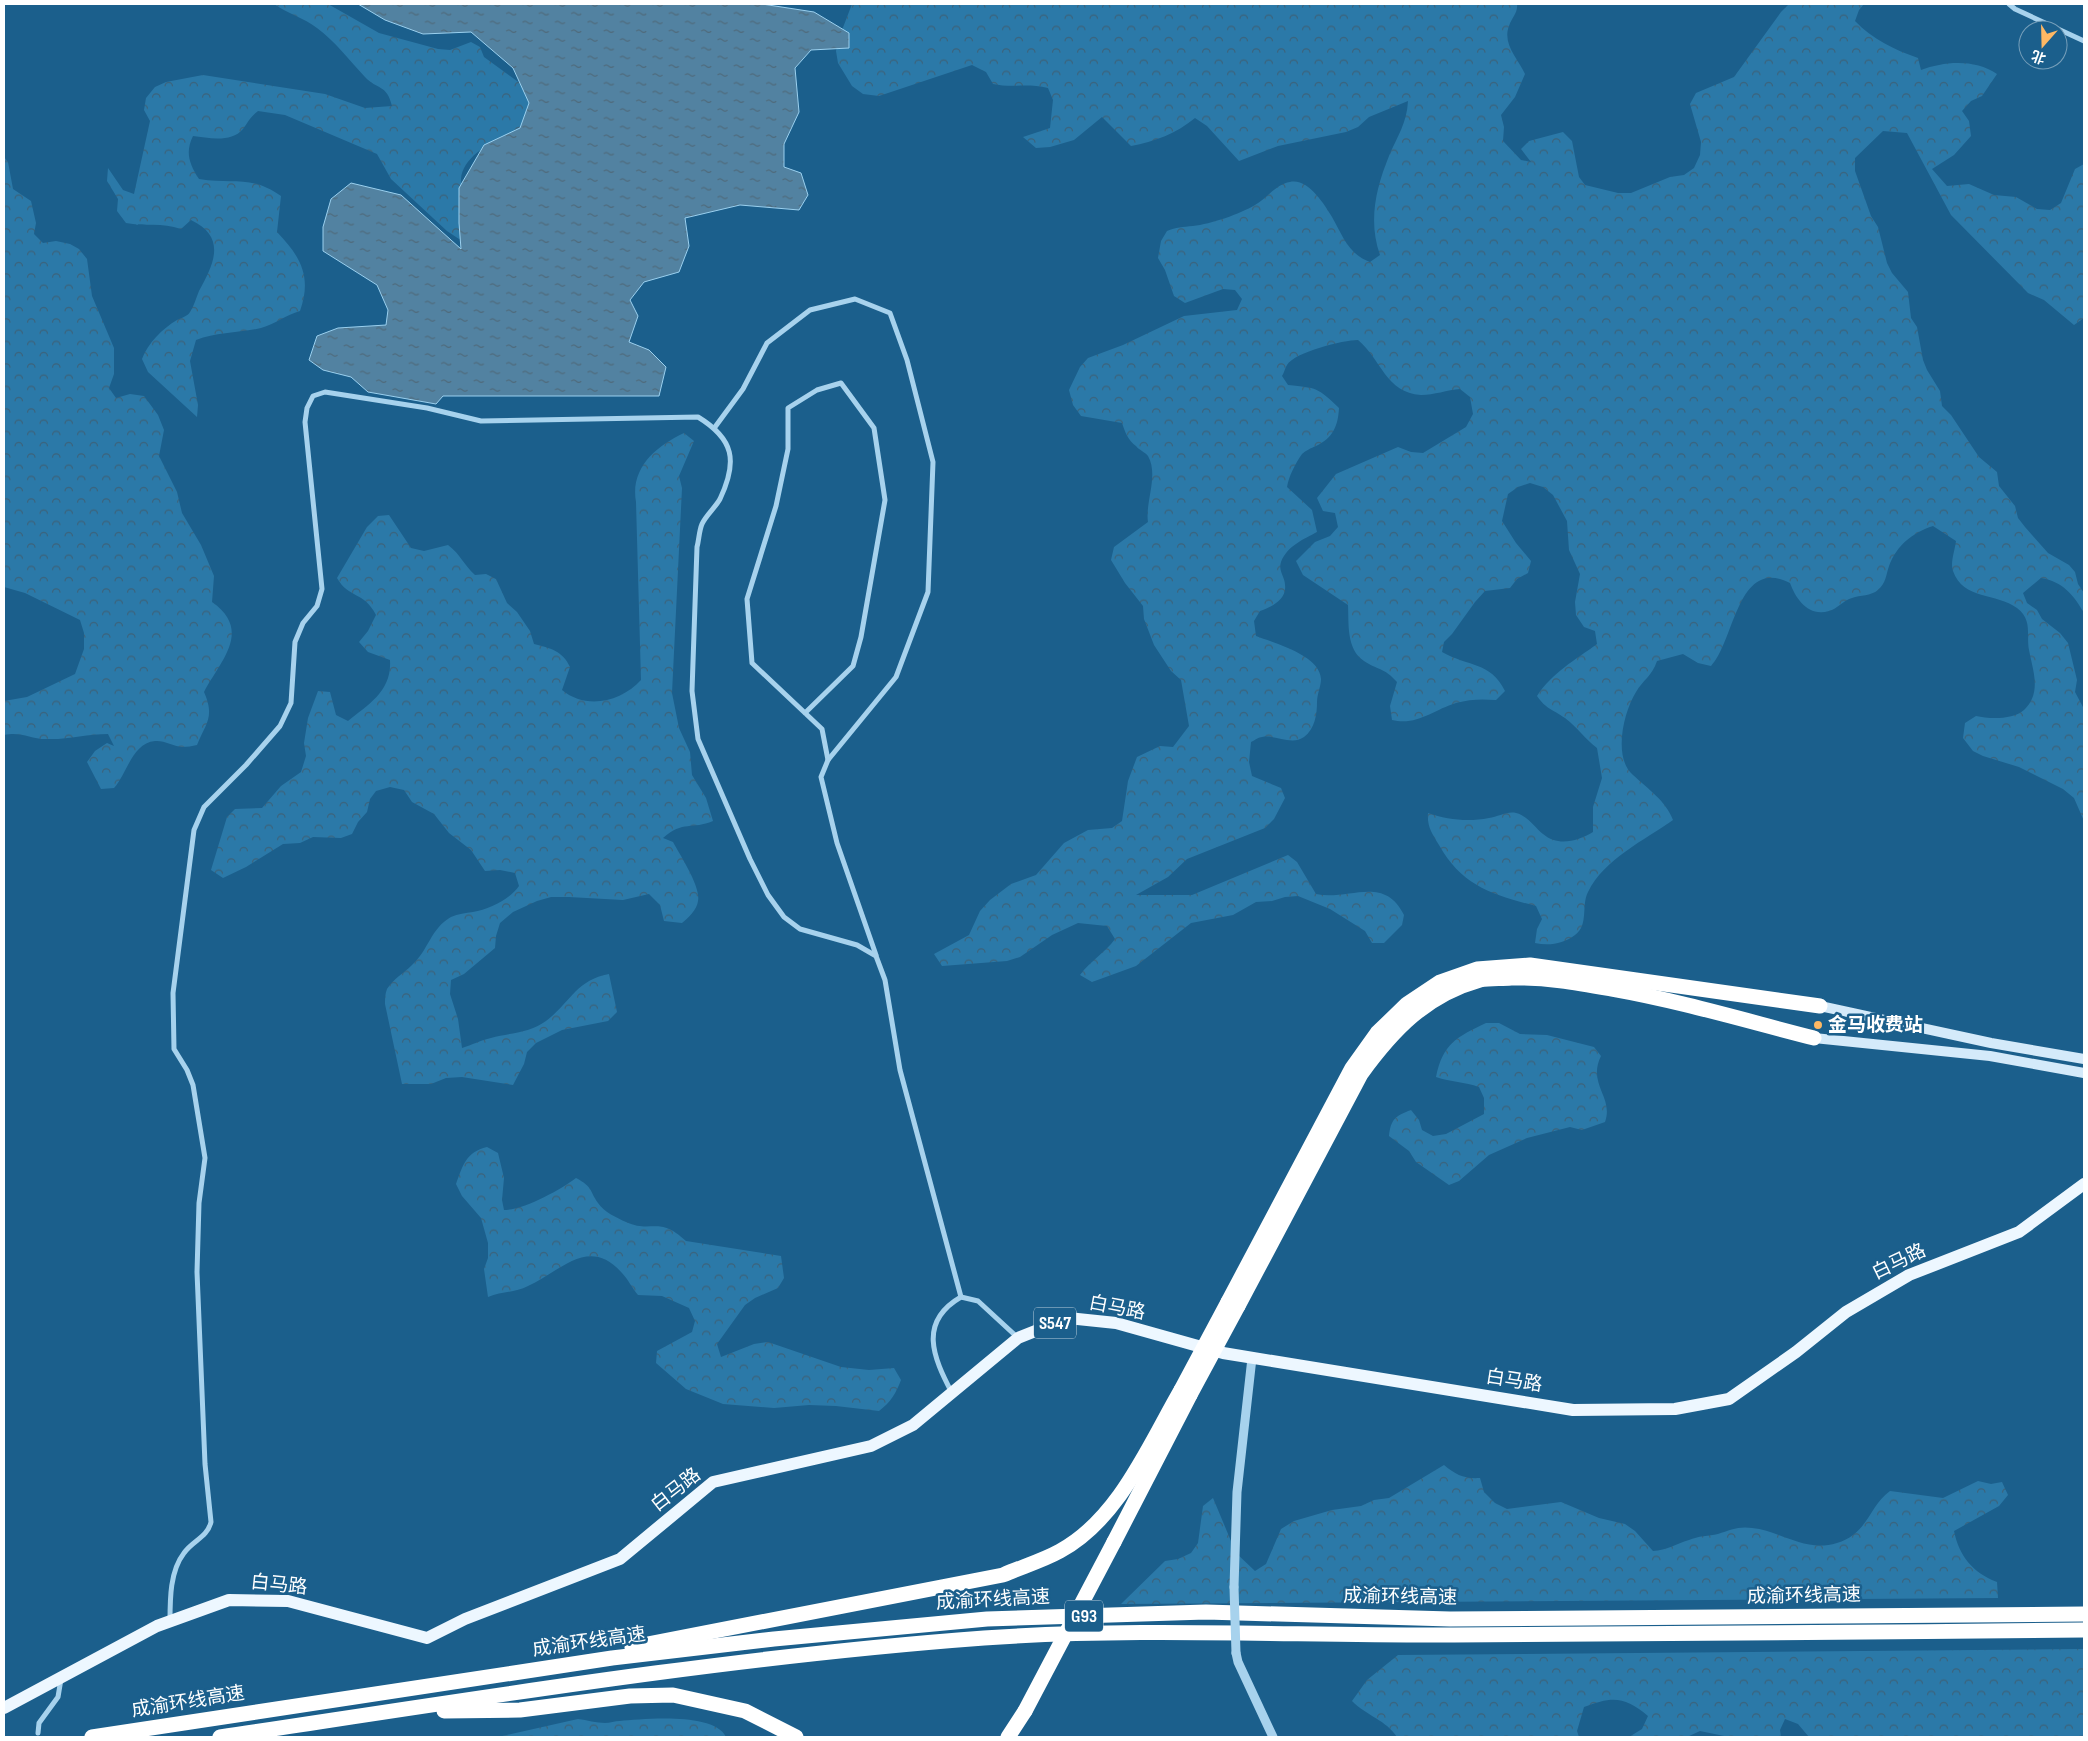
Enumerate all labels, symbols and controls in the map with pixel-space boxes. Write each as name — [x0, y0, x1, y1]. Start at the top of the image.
north arrow — [2018, 20, 2068, 70]
text: 北 — [2029, 46, 2048, 67]
place label: 金马收费站 — [1828, 1014, 1923, 1037]
marker: 金马收费站 — [1812, 1019, 1824, 1031]
street label: 白马路 — [1868, 1239, 1930, 1285]
street label: 白马路 — [1087, 1291, 1147, 1325]
road number: S547 — [1034, 1308, 1076, 1339]
street label: 白马路 — [1484, 1365, 1544, 1397]
street label: 白马路 — [646, 1463, 706, 1517]
street label: 白马路 — [249, 1571, 309, 1599]
street label: 成渝环线高速 — [1747, 1584, 1861, 1608]
street label: 成渝环线高速 — [1343, 1585, 1457, 1609]
street label: 成渝环线高速 — [935, 1586, 1051, 1614]
road number: G93 — [1065, 1600, 1103, 1632]
street label: 成渝环线高速 — [531, 1623, 647, 1661]
street label: 成渝环线高速 — [130, 1682, 246, 1722]

